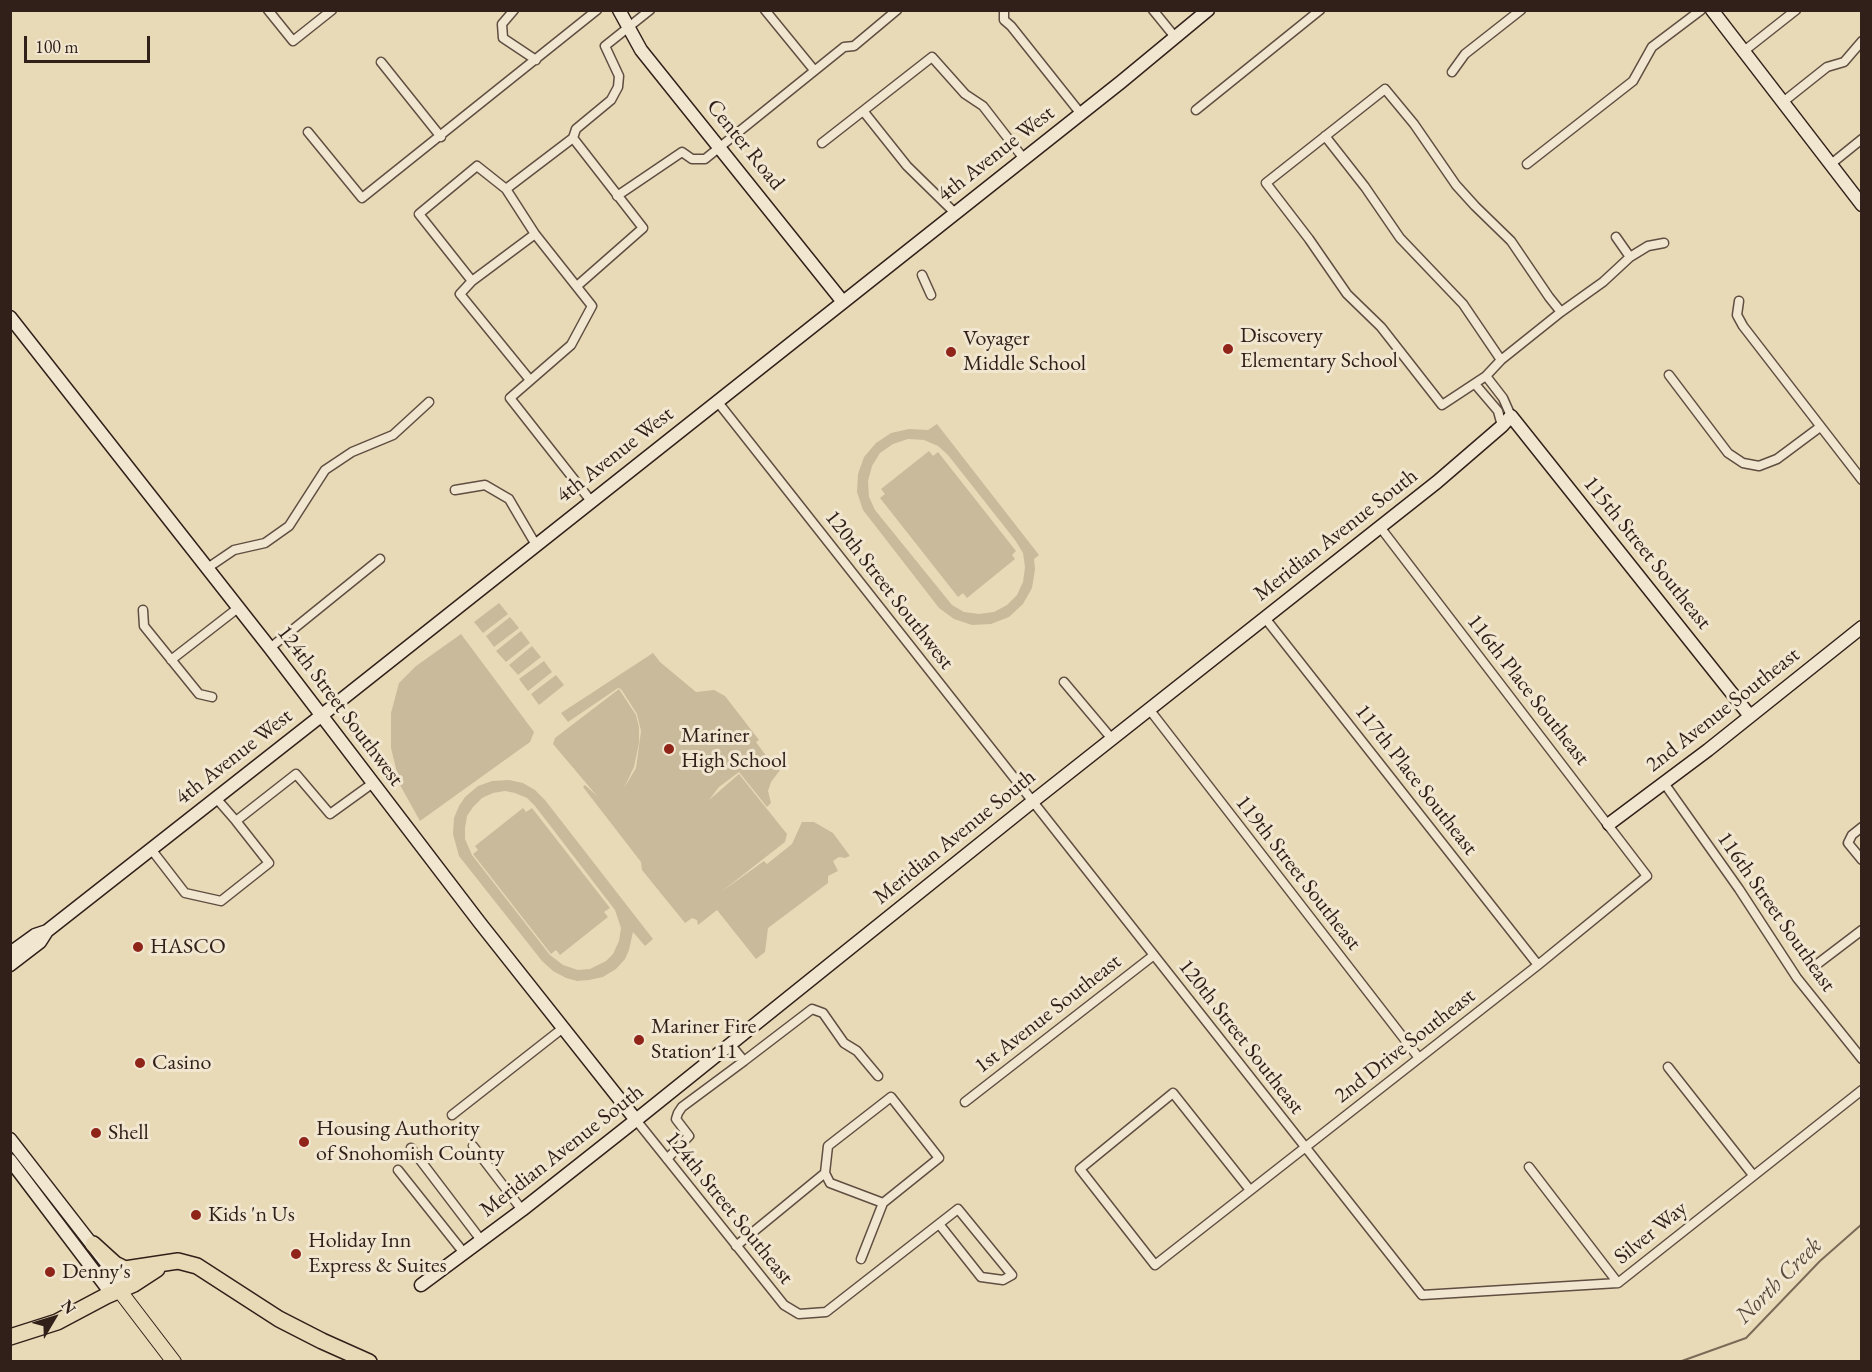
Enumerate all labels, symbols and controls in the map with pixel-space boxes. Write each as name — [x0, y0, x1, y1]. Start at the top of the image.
scale bar — [27, 24, 153, 62]
text: 100 m — [35, 35, 79, 58]
street label: Center Road — [700, 94, 790, 196]
street label: 4th Avenue West — [932, 100, 1060, 208]
place label: Discovery Elementary School — [1240, 323, 1398, 374]
place label: Voyager Middle School — [963, 326, 1086, 378]
marker: Discovery Elementary School — [1221, 342, 1235, 356]
marker: Voyager Middle School — [944, 345, 958, 359]
street label: 4th Avenue West — [551, 401, 679, 509]
street label: Meridian Avenue South — [1249, 463, 1423, 607]
street label: 115th Street Southeast — [1577, 471, 1717, 635]
street label: 120th Street Southwest — [819, 505, 959, 675]
street label: 116th Place Southeast — [1461, 609, 1595, 771]
street label: 124th Street Southwest — [271, 620, 409, 792]
street label: 2nd Avenue Southeast — [1641, 642, 1805, 778]
street label: 117th Place Southeast — [1349, 699, 1483, 861]
street label: 4th Avenue West — [170, 703, 298, 811]
place label: Mariner High School — [681, 723, 787, 774]
marker: Mariner High School — [662, 742, 676, 756]
street label: Meridian Avenue South — [869, 764, 1041, 910]
street label: 119th Street Southeast — [1229, 790, 1367, 956]
street label: 116th Street Southeast — [1711, 827, 1841, 997]
place label: HASCO — [150, 934, 226, 960]
marker: HASCO — [131, 940, 145, 954]
street label: 1st Avenue Southeast — [969, 949, 1127, 1079]
street label: 120th Street Southeast — [1172, 954, 1310, 1120]
street label: 2nd Drive Southeast — [1329, 983, 1481, 1109]
place label: Mariner Fire Station 11 — [651, 1014, 756, 1066]
marker: Mariner Fire Station 11 — [632, 1033, 646, 1047]
place label: Casino — [152, 1050, 211, 1076]
marker: Casino — [133, 1056, 147, 1070]
street label: Meridian Avenue South — [475, 1079, 649, 1223]
place label: Housing Authority of Snohomish County — [316, 1116, 505, 1168]
place label: Shell — [108, 1120, 149, 1146]
marker: Shell — [89, 1126, 103, 1140]
street label: 124th Street Southeast — [659, 1126, 799, 1290]
marker: Housing Authority of Snohomish County — [297, 1135, 311, 1149]
street label: Silver Way — [1609, 1196, 1693, 1270]
place label: Kids 'n Us — [208, 1202, 295, 1228]
marker: Kids 'n Us — [189, 1208, 203, 1222]
place label: Holiday Inn Express & Suites — [308, 1228, 447, 1280]
water label: North Creek — [1730, 1232, 1828, 1330]
marker: Holiday Inn Express & Suites — [289, 1247, 303, 1261]
place label: Denny's — [62, 1259, 131, 1285]
marker: Denny's — [43, 1265, 57, 1279]
north arrow — [24, 1288, 84, 1348]
text: N — [56, 1295, 81, 1318]

